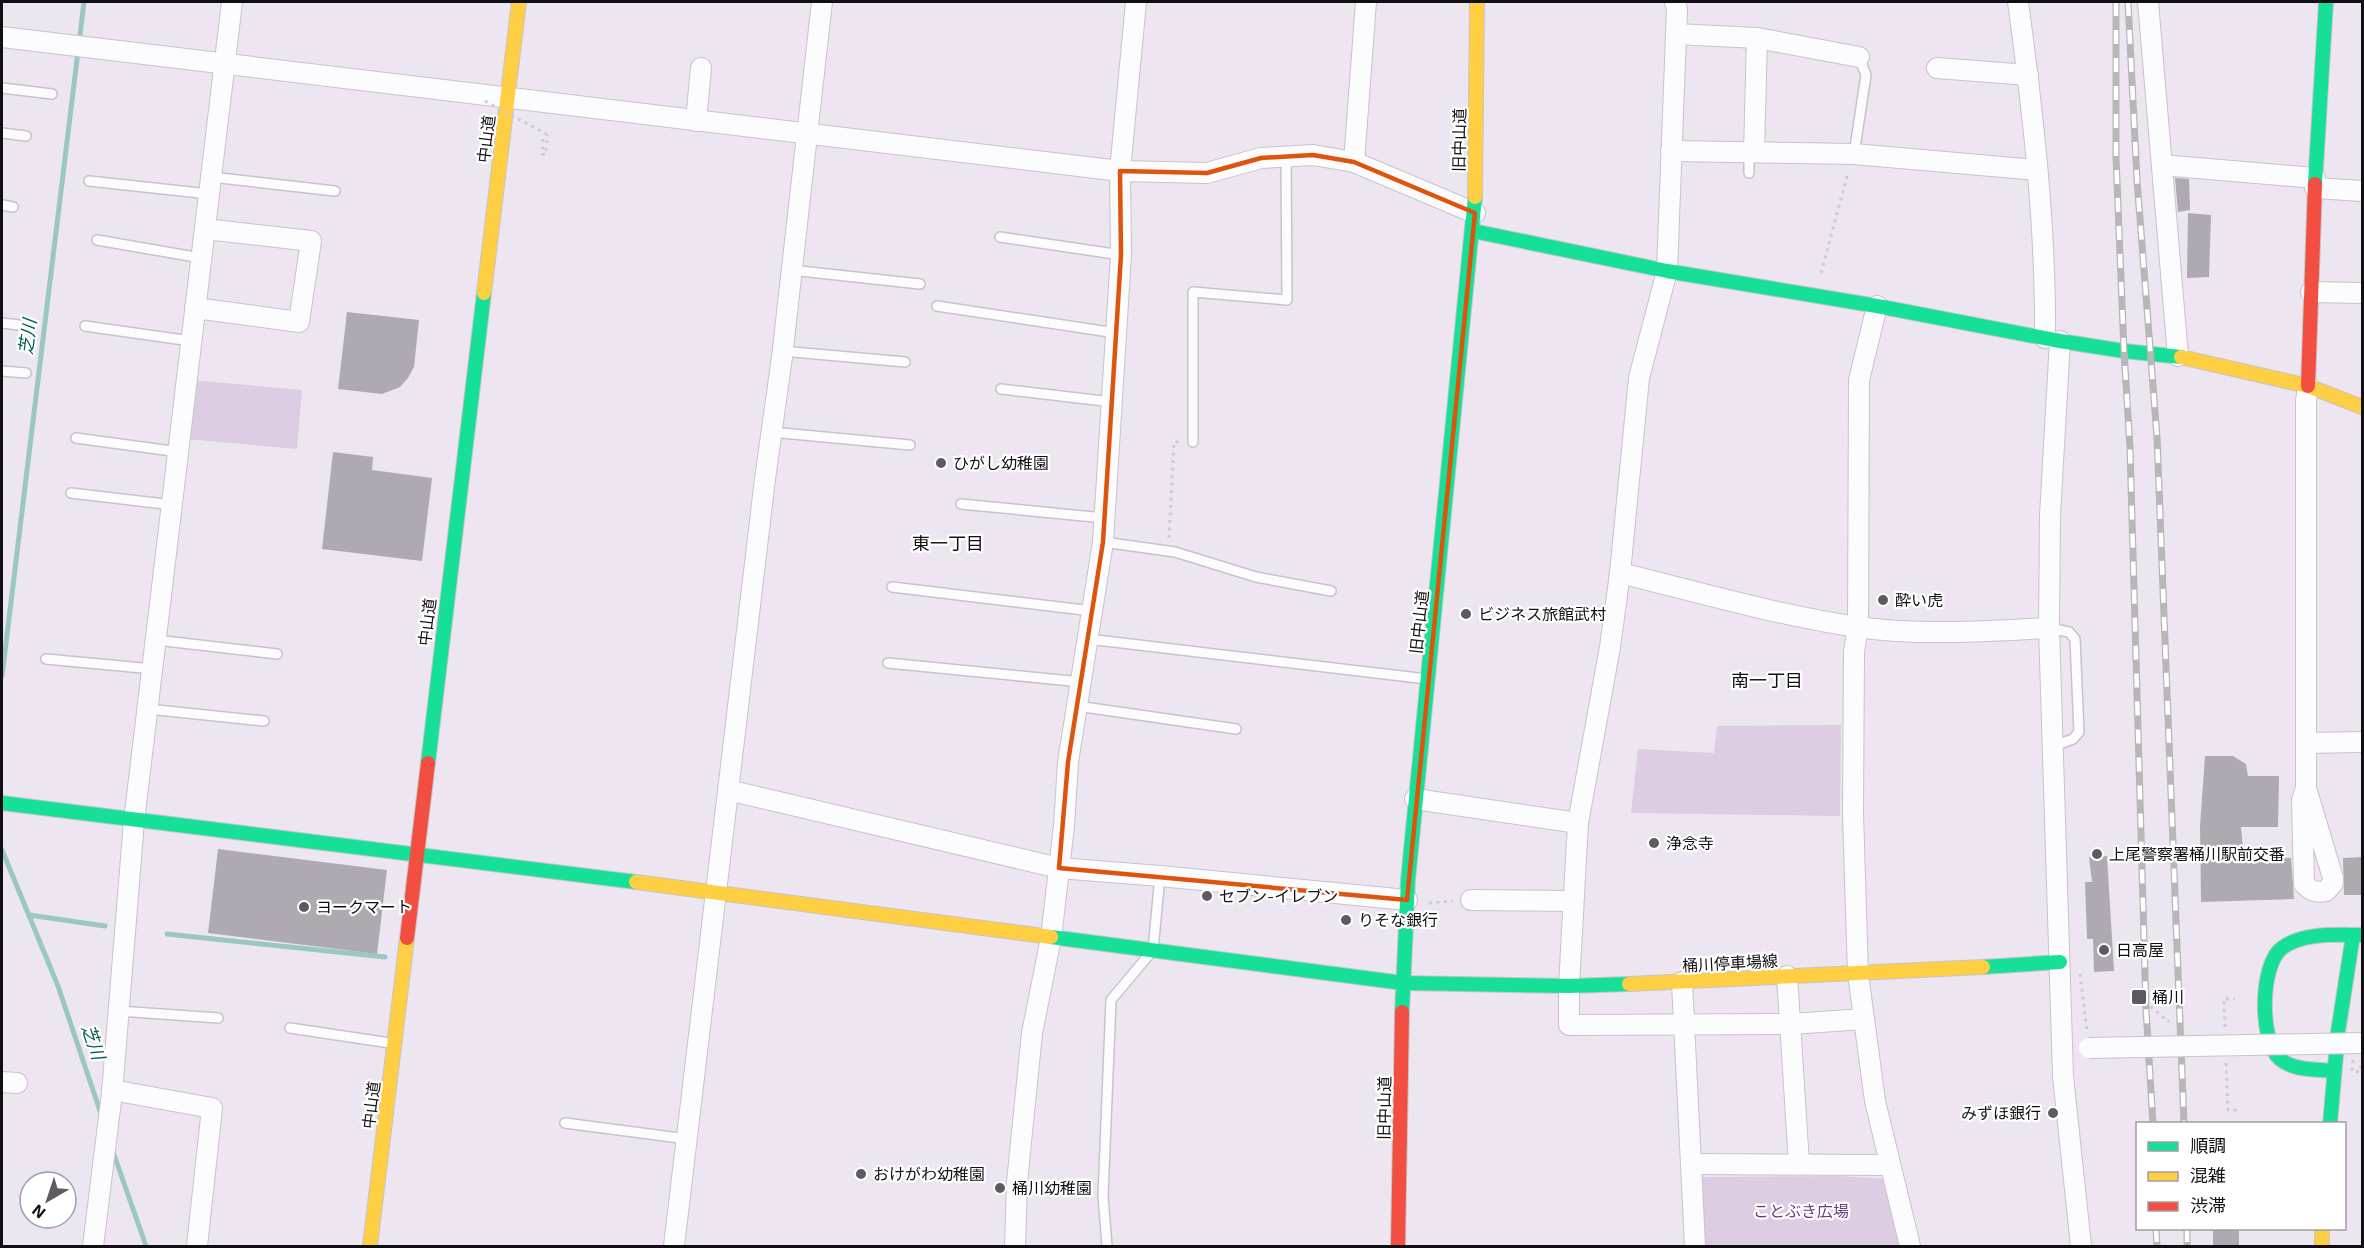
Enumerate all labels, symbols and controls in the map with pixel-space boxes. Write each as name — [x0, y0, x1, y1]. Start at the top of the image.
street label: 旧中山道 — [1448, 108, 1469, 172]
street label: 中山道 — [473, 114, 498, 164]
water label: 芝川 — [14, 316, 40, 356]
place label: ひがし幼稚園 — [953, 453, 1049, 472]
marker: ひがし幼稚園 — [934, 456, 948, 470]
district label: 東一丁目 — [912, 532, 984, 554]
street label: 旧中山道 — [1406, 589, 1431, 655]
place label: 酔い虎 — [1895, 590, 1943, 609]
marker: 酔い虎 — [1876, 593, 1890, 607]
street label: 中山道 — [414, 597, 439, 647]
place label: ビジネス旅館武村 — [1478, 604, 1606, 623]
marker: ビジネス旅館武村 — [1459, 607, 1473, 621]
district label: 南一丁目 — [1731, 669, 1803, 691]
place label: 浄念寺 — [1666, 833, 1714, 852]
marker: 浄念寺 — [1647, 836, 1661, 850]
place label: 上尾警察署桶川駅前交番 — [2109, 844, 2285, 863]
marker: 上尾警察署桶川駅前交番 — [2090, 847, 2104, 861]
place label: セブン-イレブン — [1219, 886, 1338, 905]
marker: セブン-イレブン — [1200, 889, 1214, 903]
place label: ヨークマート — [316, 897, 412, 916]
marker: ヨークマート — [297, 900, 311, 914]
place label: りそな銀行 — [1358, 910, 1438, 929]
marker: りそな銀行 — [1339, 913, 1353, 927]
place label: 日高屋 — [2116, 940, 2164, 959]
marker: 日高屋 — [2097, 943, 2111, 957]
street label: 桶川停車場線 — [1682, 951, 1778, 975]
place label: 桶川 — [2152, 987, 2184, 1006]
marker: 桶川 — [2130, 988, 2148, 1006]
water label: 芝川 — [78, 1021, 111, 1064]
street label: 旧中山道 — [1373, 1076, 1394, 1140]
street label: 中山道 — [358, 1080, 383, 1130]
place label: みずほ銀行 — [1961, 1103, 2041, 1122]
marker: みずほ銀行 — [2046, 1106, 2060, 1120]
legend — [2136, 1122, 2346, 1230]
text: 順調 — [2190, 1134, 2226, 1156]
place label: おけがわ幼稚園 — [873, 1164, 985, 1183]
text: 混雑 — [2190, 1164, 2226, 1186]
marker: おけがわ幼稚園 — [854, 1167, 868, 1181]
north arrow — [18, 1170, 78, 1230]
place label: 桶川幼稚園 — [1012, 1178, 1092, 1197]
marker: 桶川幼稚園 — [993, 1181, 1007, 1195]
text: 渋滞 — [2190, 1194, 2226, 1216]
text: N — [28, 1201, 49, 1223]
park label: ことぶき広場 — [1753, 1201, 1849, 1220]

